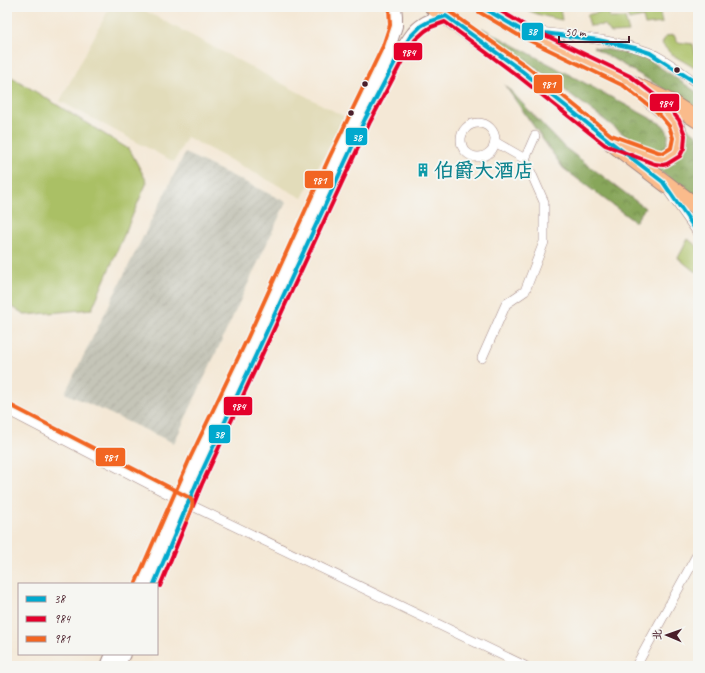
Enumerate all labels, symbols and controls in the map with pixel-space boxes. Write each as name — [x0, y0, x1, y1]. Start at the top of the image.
scale bar — [559, 18, 629, 44]
line badge: 38 — [521, 22, 544, 41]
text: 38 — [527, 24, 539, 38]
text: 50 m — [565, 24, 587, 40]
line badge: 984 — [393, 42, 423, 61]
text: 984 — [401, 45, 417, 59]
unlabelled marker — [672, 65, 682, 75]
line badge: 981 — [533, 74, 563, 94]
text: 981 — [541, 77, 556, 91]
unlabelled marker — [360, 79, 370, 89]
line badge: 984 — [649, 93, 680, 112]
text: 984 — [658, 96, 674, 110]
unlabelled marker — [346, 108, 356, 118]
line badge: 38 — [345, 127, 368, 146]
text: 38 — [352, 130, 364, 144]
place label: 伯爵大酒店 — [434, 158, 534, 183]
building icon: 伯爵大酒店 — [415, 162, 431, 178]
line badge: 981 — [304, 170, 334, 189]
text: 981 — [312, 173, 327, 187]
line badge: 984 — [223, 396, 253, 416]
text: 984 — [231, 399, 247, 413]
line badge: 38 — [208, 424, 231, 444]
text: 38 — [214, 427, 226, 441]
line badge: 981 — [95, 447, 126, 467]
text: 981 — [103, 450, 118, 464]
legend — [18, 583, 158, 655]
text: 38 — [54, 591, 66, 607]
text: 984 — [54, 611, 72, 627]
north arrow — [647, 615, 687, 655]
text: 北 — [650, 629, 664, 640]
text: 981 — [54, 631, 71, 647]

